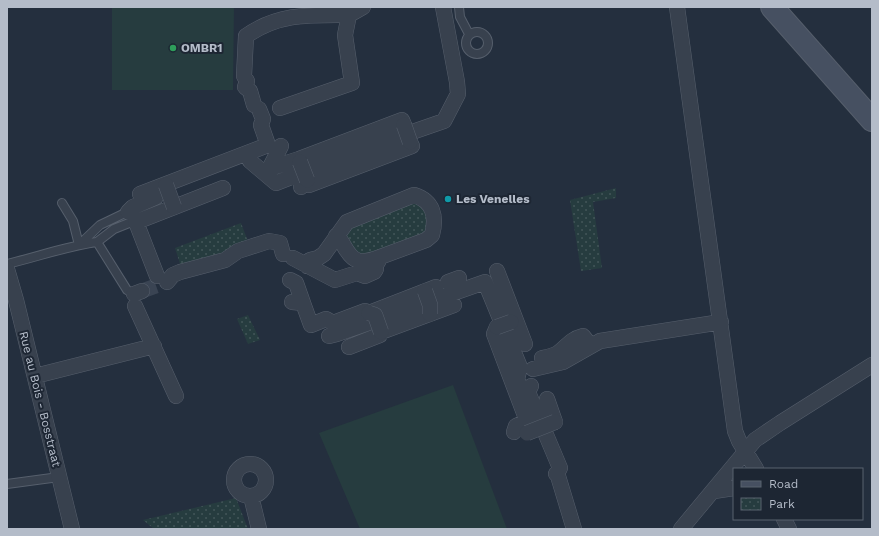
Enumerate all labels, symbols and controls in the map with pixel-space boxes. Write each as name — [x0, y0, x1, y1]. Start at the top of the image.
place label: OMBR1 — [181, 41, 222, 55]
marker: OMBR1 — [168, 43, 178, 53]
place label: Les Venelles — [456, 192, 530, 206]
marker: Les Venelles — [443, 194, 453, 204]
street label: Rue au Bois - Bosstraat — [16, 330, 64, 468]
legend — [733, 468, 863, 520]
text: Road — [769, 477, 798, 491]
text: Park — [769, 497, 795, 511]

